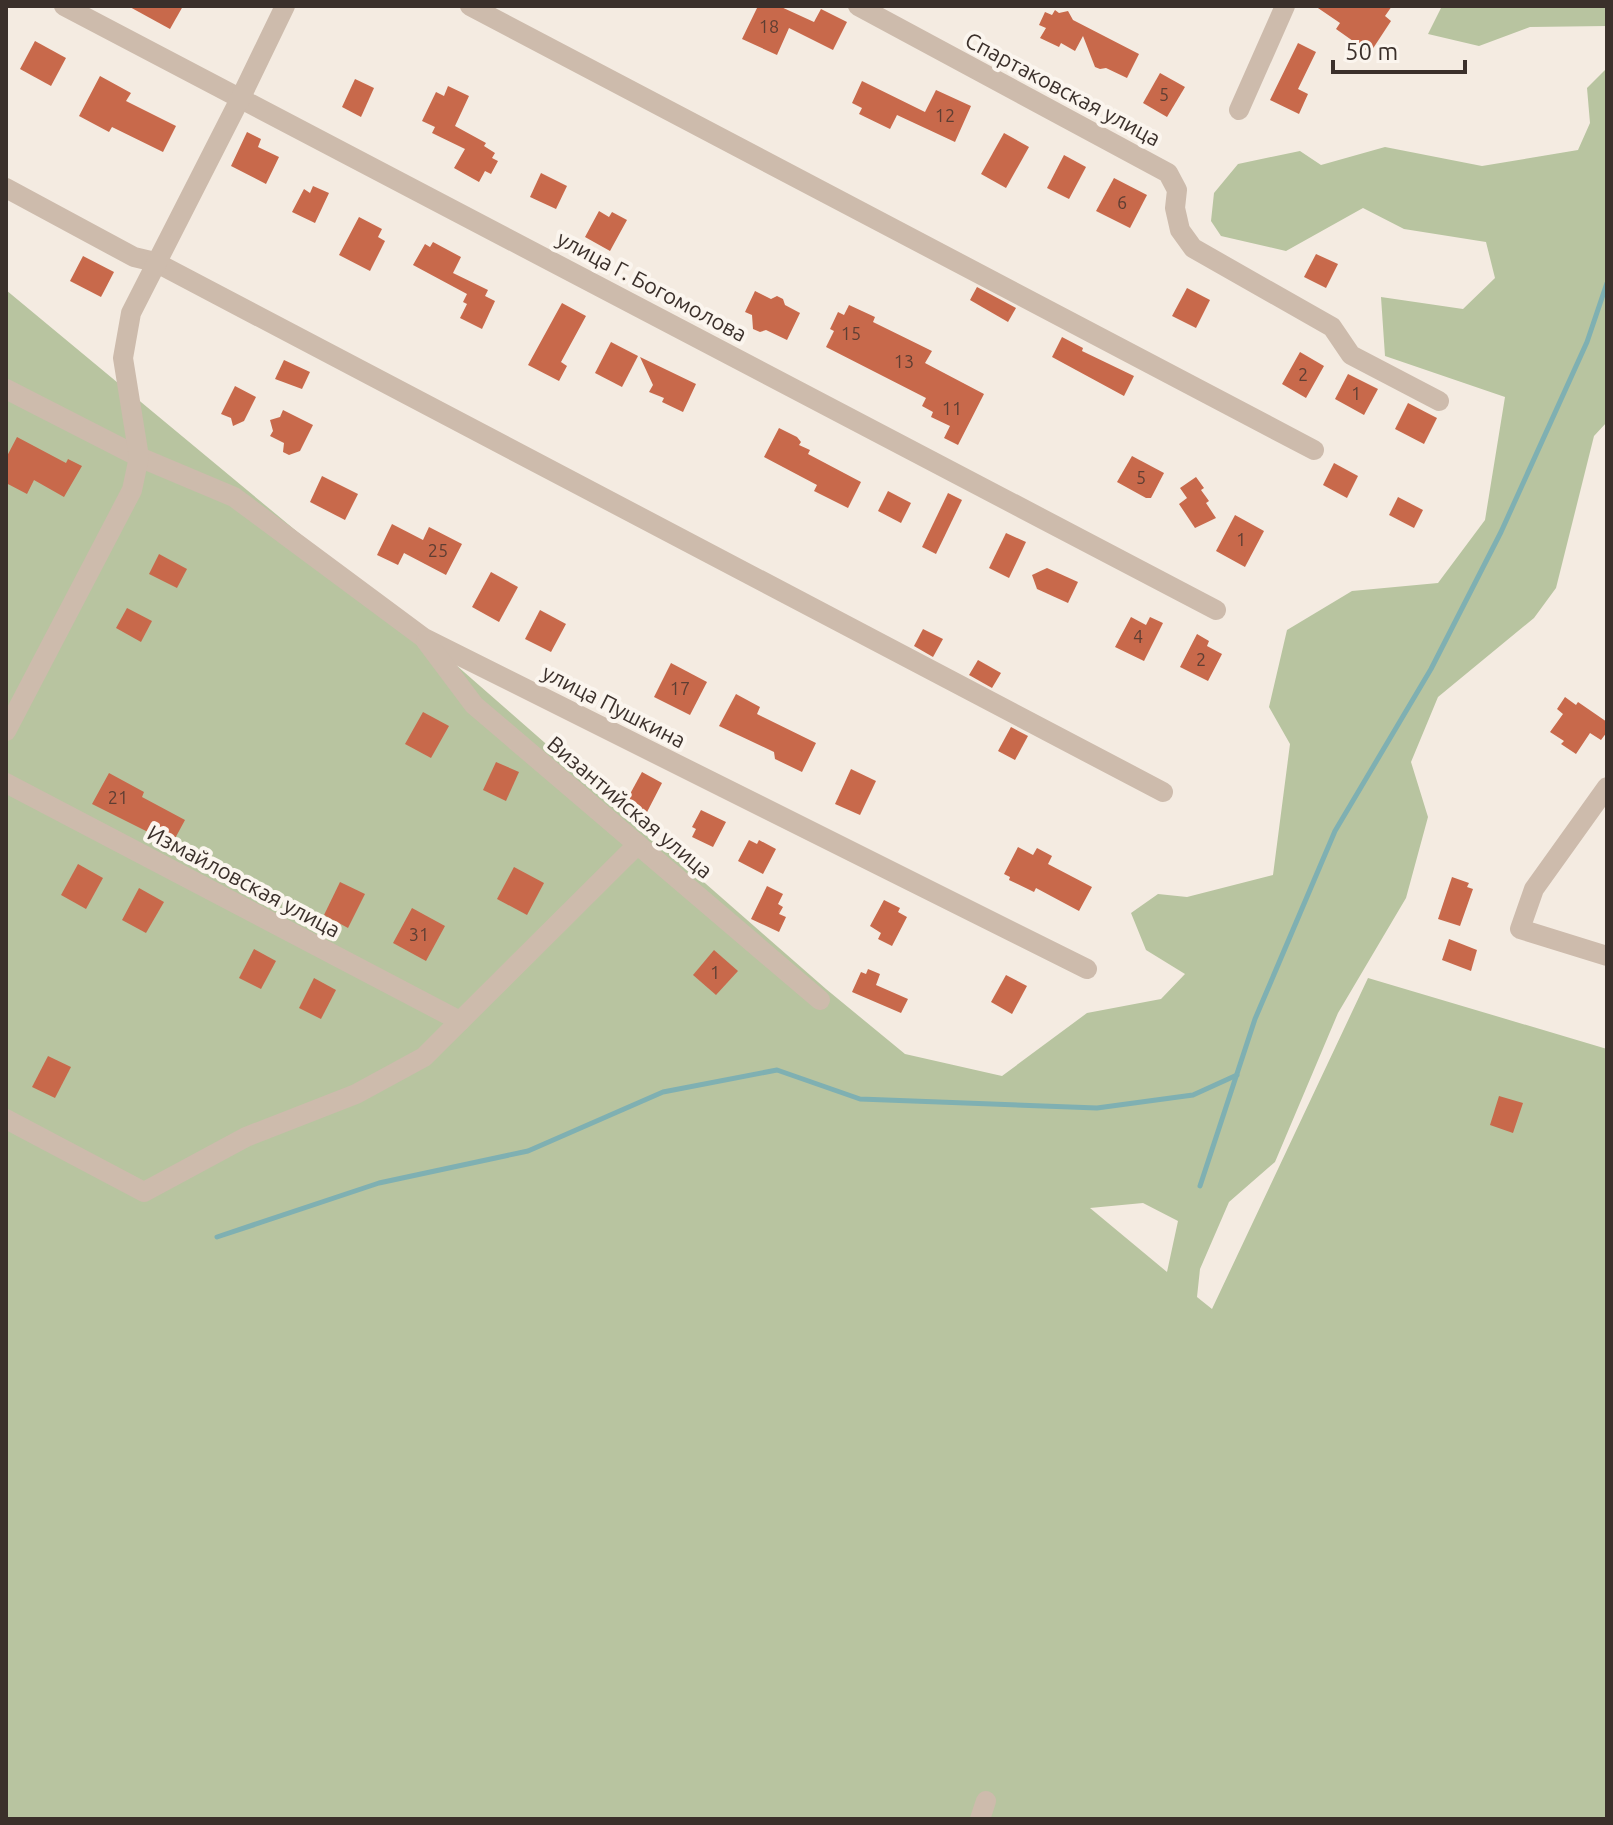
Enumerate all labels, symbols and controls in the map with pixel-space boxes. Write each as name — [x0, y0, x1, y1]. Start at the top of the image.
house number: 18 — [759, 16, 779, 36]
scale bar — [1333, 24, 1465, 74]
street label: Спартаковская улица — [961, 27, 1165, 151]
text: 50 m — [1345, 38, 1398, 65]
house number: 5 — [1159, 84, 1169, 104]
house number: 12 — [935, 105, 955, 125]
house number: 6 — [1117, 192, 1127, 212]
street label: улица Г. Богомолова — [553, 225, 751, 346]
house number: 15 — [841, 323, 861, 343]
house number: 13 — [894, 351, 914, 371]
house number: 2 — [1298, 364, 1308, 384]
house number: 1 — [1351, 383, 1361, 403]
house number: 11 — [942, 398, 962, 418]
house number: 5 — [1136, 467, 1146, 487]
house number: 1 — [1236, 529, 1246, 549]
house number: 25 — [428, 540, 448, 560]
house number: 4 — [1133, 626, 1143, 646]
house number: 2 — [1196, 649, 1206, 669]
street label: улица Пушкина — [538, 659, 690, 752]
house number: 17 — [670, 678, 690, 698]
street label: Византийская улица — [543, 730, 718, 883]
house number: 21 — [108, 787, 128, 807]
street label: Измайловская улица — [144, 819, 345, 942]
house number: 31 — [409, 924, 429, 944]
house number: 1 — [710, 962, 720, 982]

